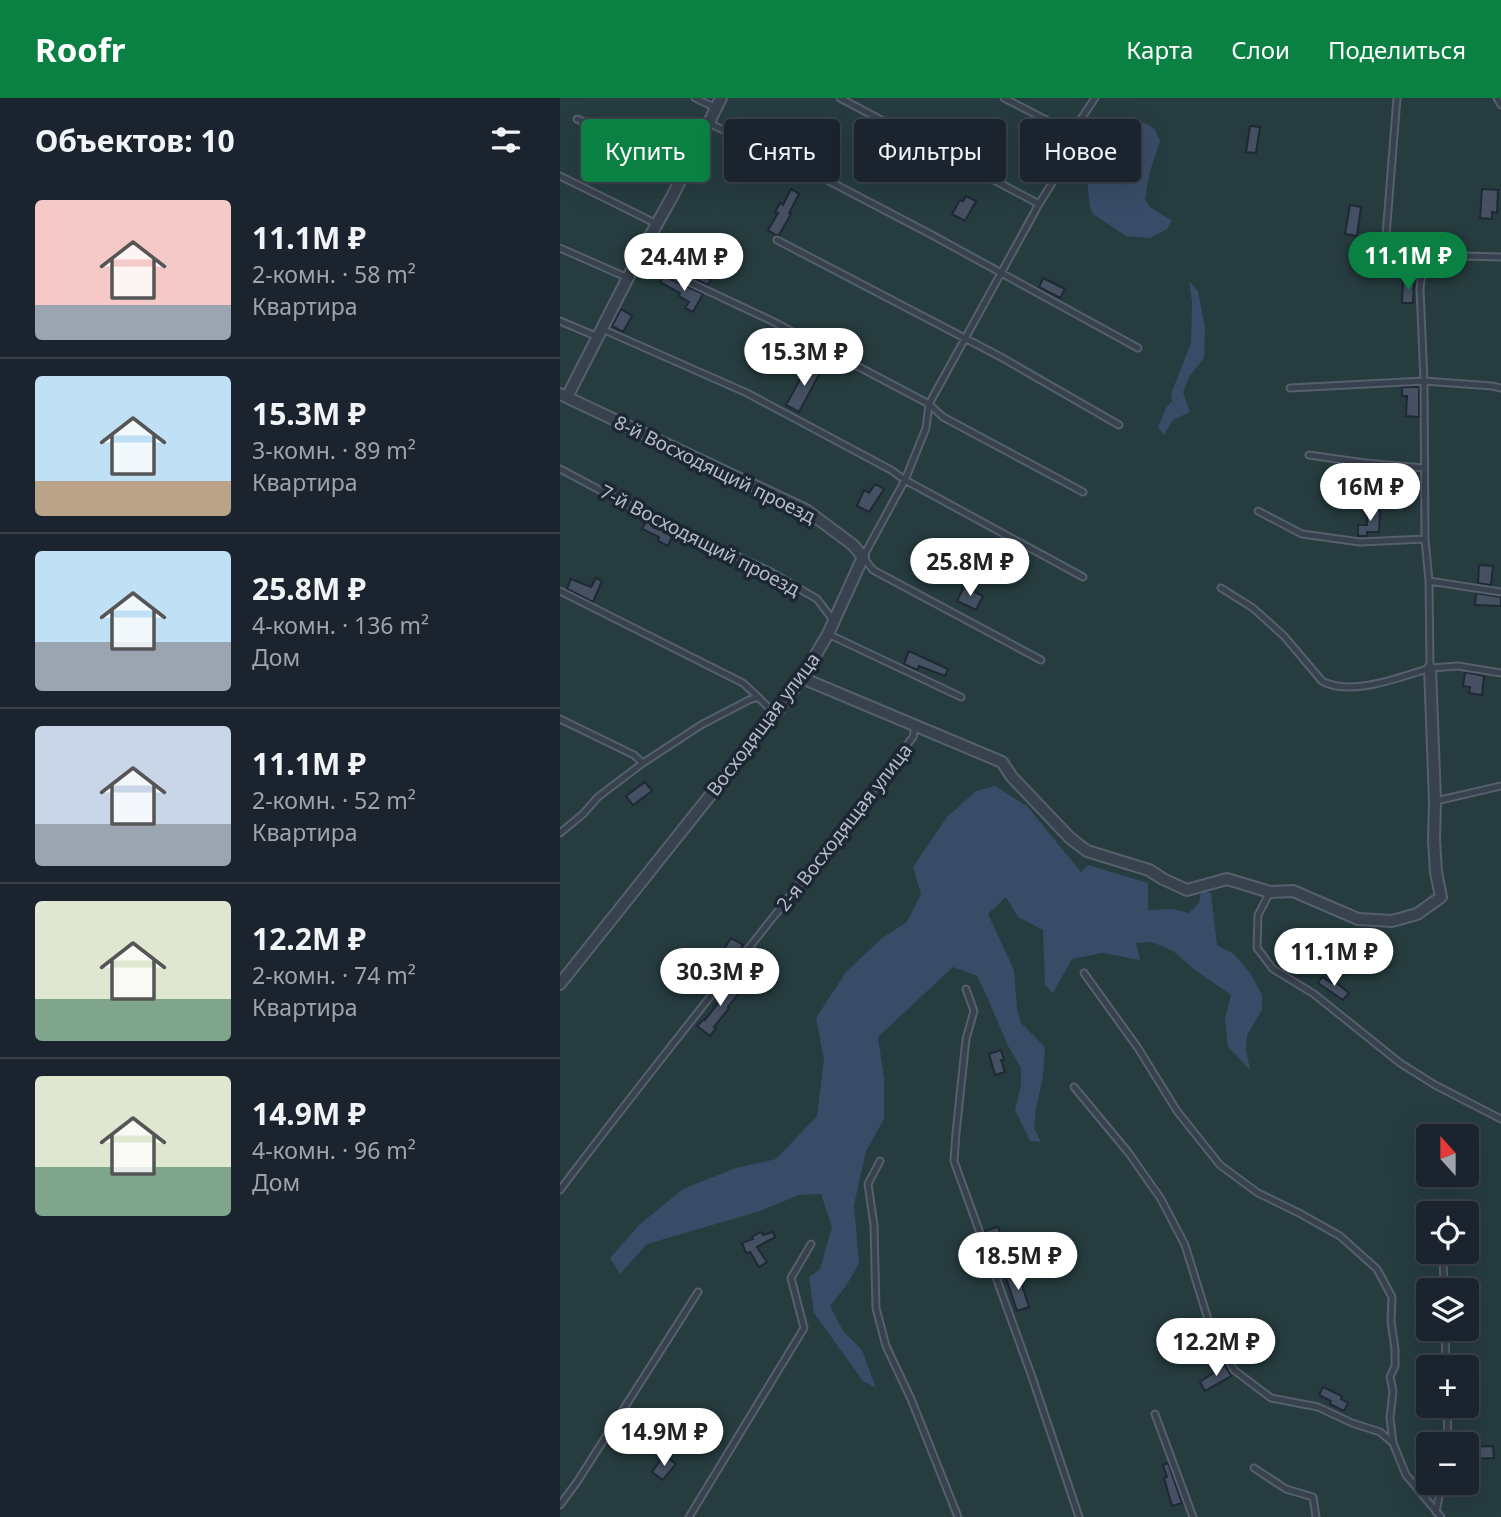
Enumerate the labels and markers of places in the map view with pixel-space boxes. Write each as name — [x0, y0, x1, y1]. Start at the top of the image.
pin: 11.1M ₽ — [1343, 232, 1473, 292]
pin: 24.4M ₽ — [619, 234, 749, 293]
pin: 15.3M ₽ — [739, 328, 869, 388]
pin: 16M ₽ — [1321, 464, 1419, 523]
pin: 25.8M ₽ — [905, 538, 1035, 598]
pin: 11.1M ₽ — [1269, 928, 1399, 988]
pin: 30.3M ₽ — [655, 948, 785, 1008]
pin: 18.5M ₽ — [953, 1232, 1083, 1292]
pin: 12.2M ₽ — [1151, 1318, 1281, 1378]
pin: 14.9M ₽ — [599, 1408, 729, 1468]

